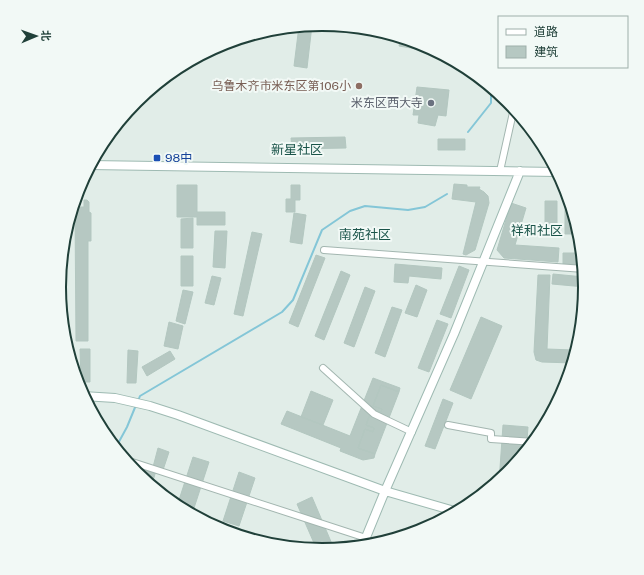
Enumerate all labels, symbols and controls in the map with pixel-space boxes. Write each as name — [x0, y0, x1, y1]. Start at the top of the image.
north arrow — [16, 16, 56, 56]
legend — [498, 16, 628, 68]
text: 道路 — [534, 25, 558, 39]
text: 北 — [40, 30, 52, 41]
text: 建筑 — [534, 45, 558, 59]
place label: 乌鲁木齐市米东区第106小 — [211, 79, 351, 93]
marker: 乌鲁木齐市米东区第106小 — [354, 81, 364, 91]
place label: 米东区西大寺 — [351, 96, 423, 110]
marker: 米东区西大寺 — [426, 98, 436, 108]
district label: 新星社区 — [271, 142, 323, 157]
place label: 98中 — [165, 151, 192, 165]
marker: 98中 — [152, 153, 162, 163]
district label: 祥和社区 — [511, 223, 563, 238]
district label: 南苑社区 — [339, 227, 391, 242]

